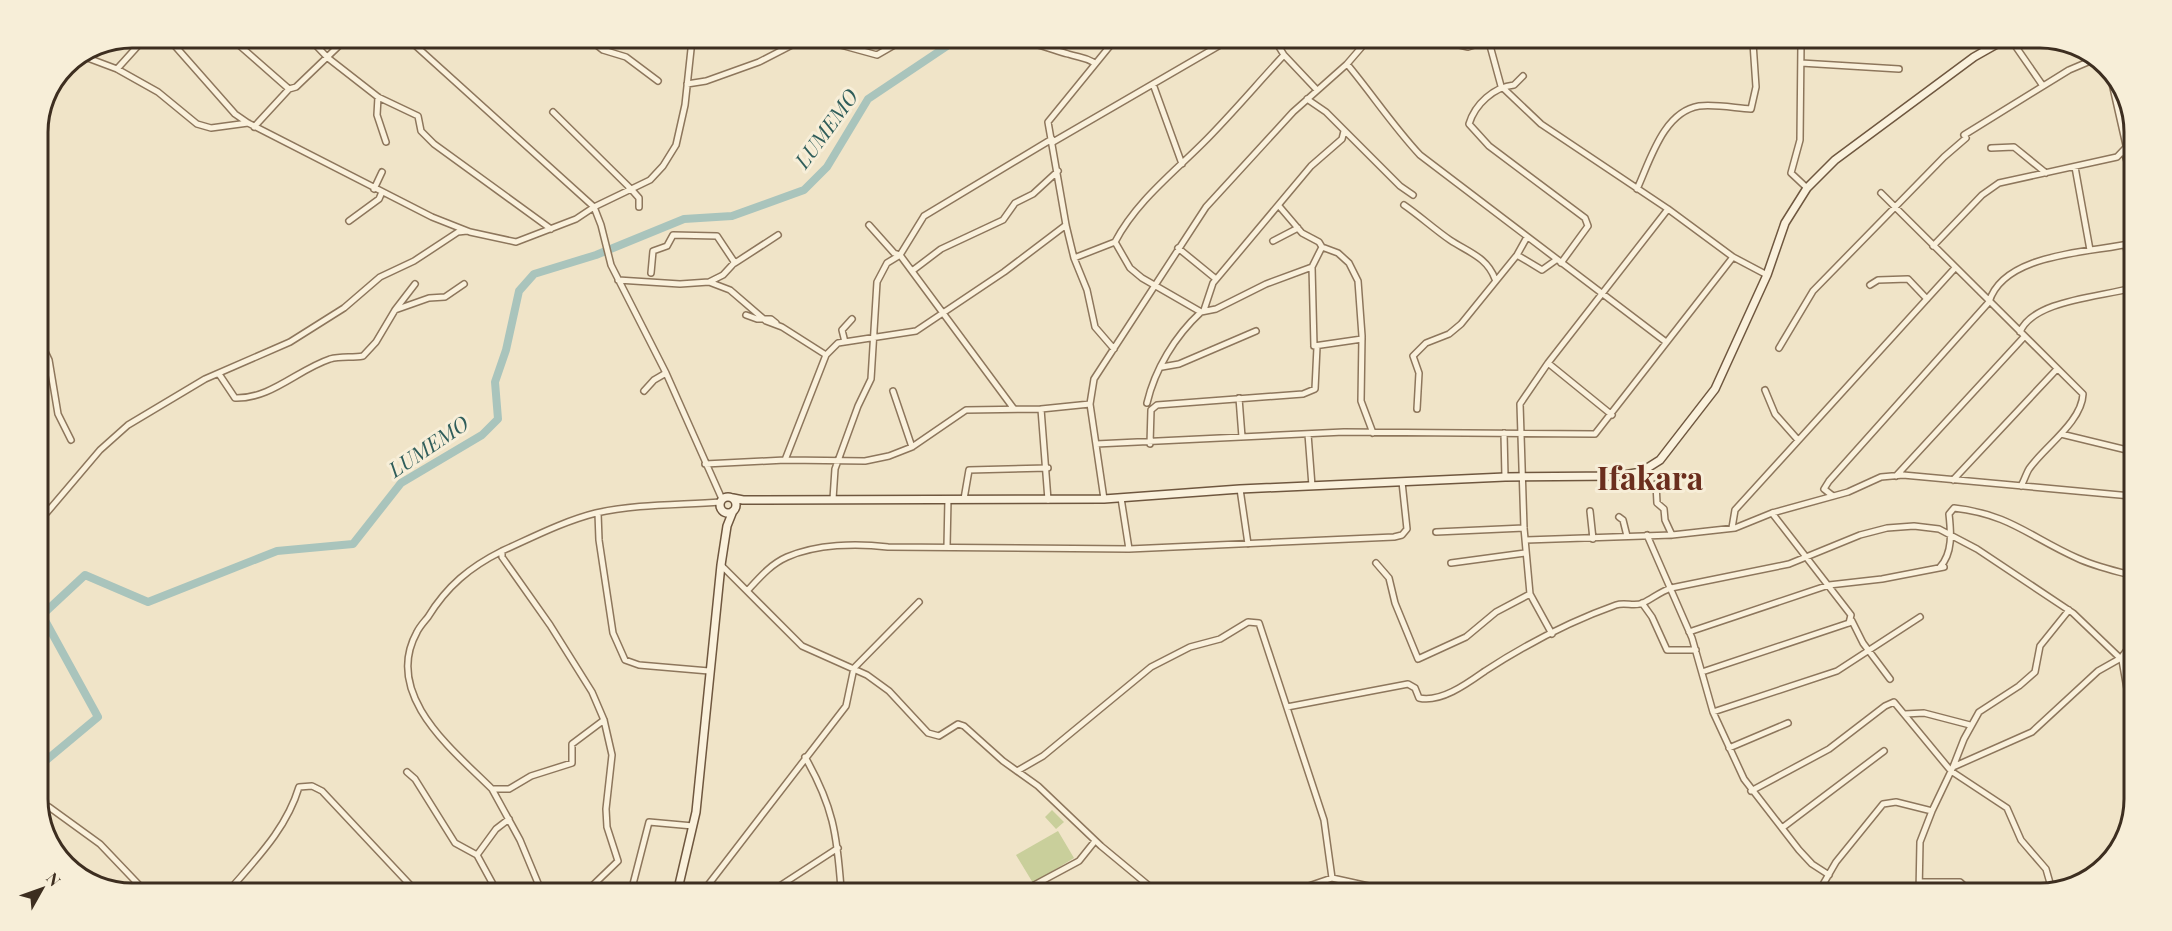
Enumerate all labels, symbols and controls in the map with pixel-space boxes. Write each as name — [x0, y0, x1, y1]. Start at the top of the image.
water label: LUMEMO — [787, 83, 864, 174]
water label: LUMEMO — [381, 408, 474, 483]
district label: Ifakara — [1597, 455, 1704, 498]
north arrow — [12, 859, 72, 919]
text: N — [42, 868, 66, 891]

